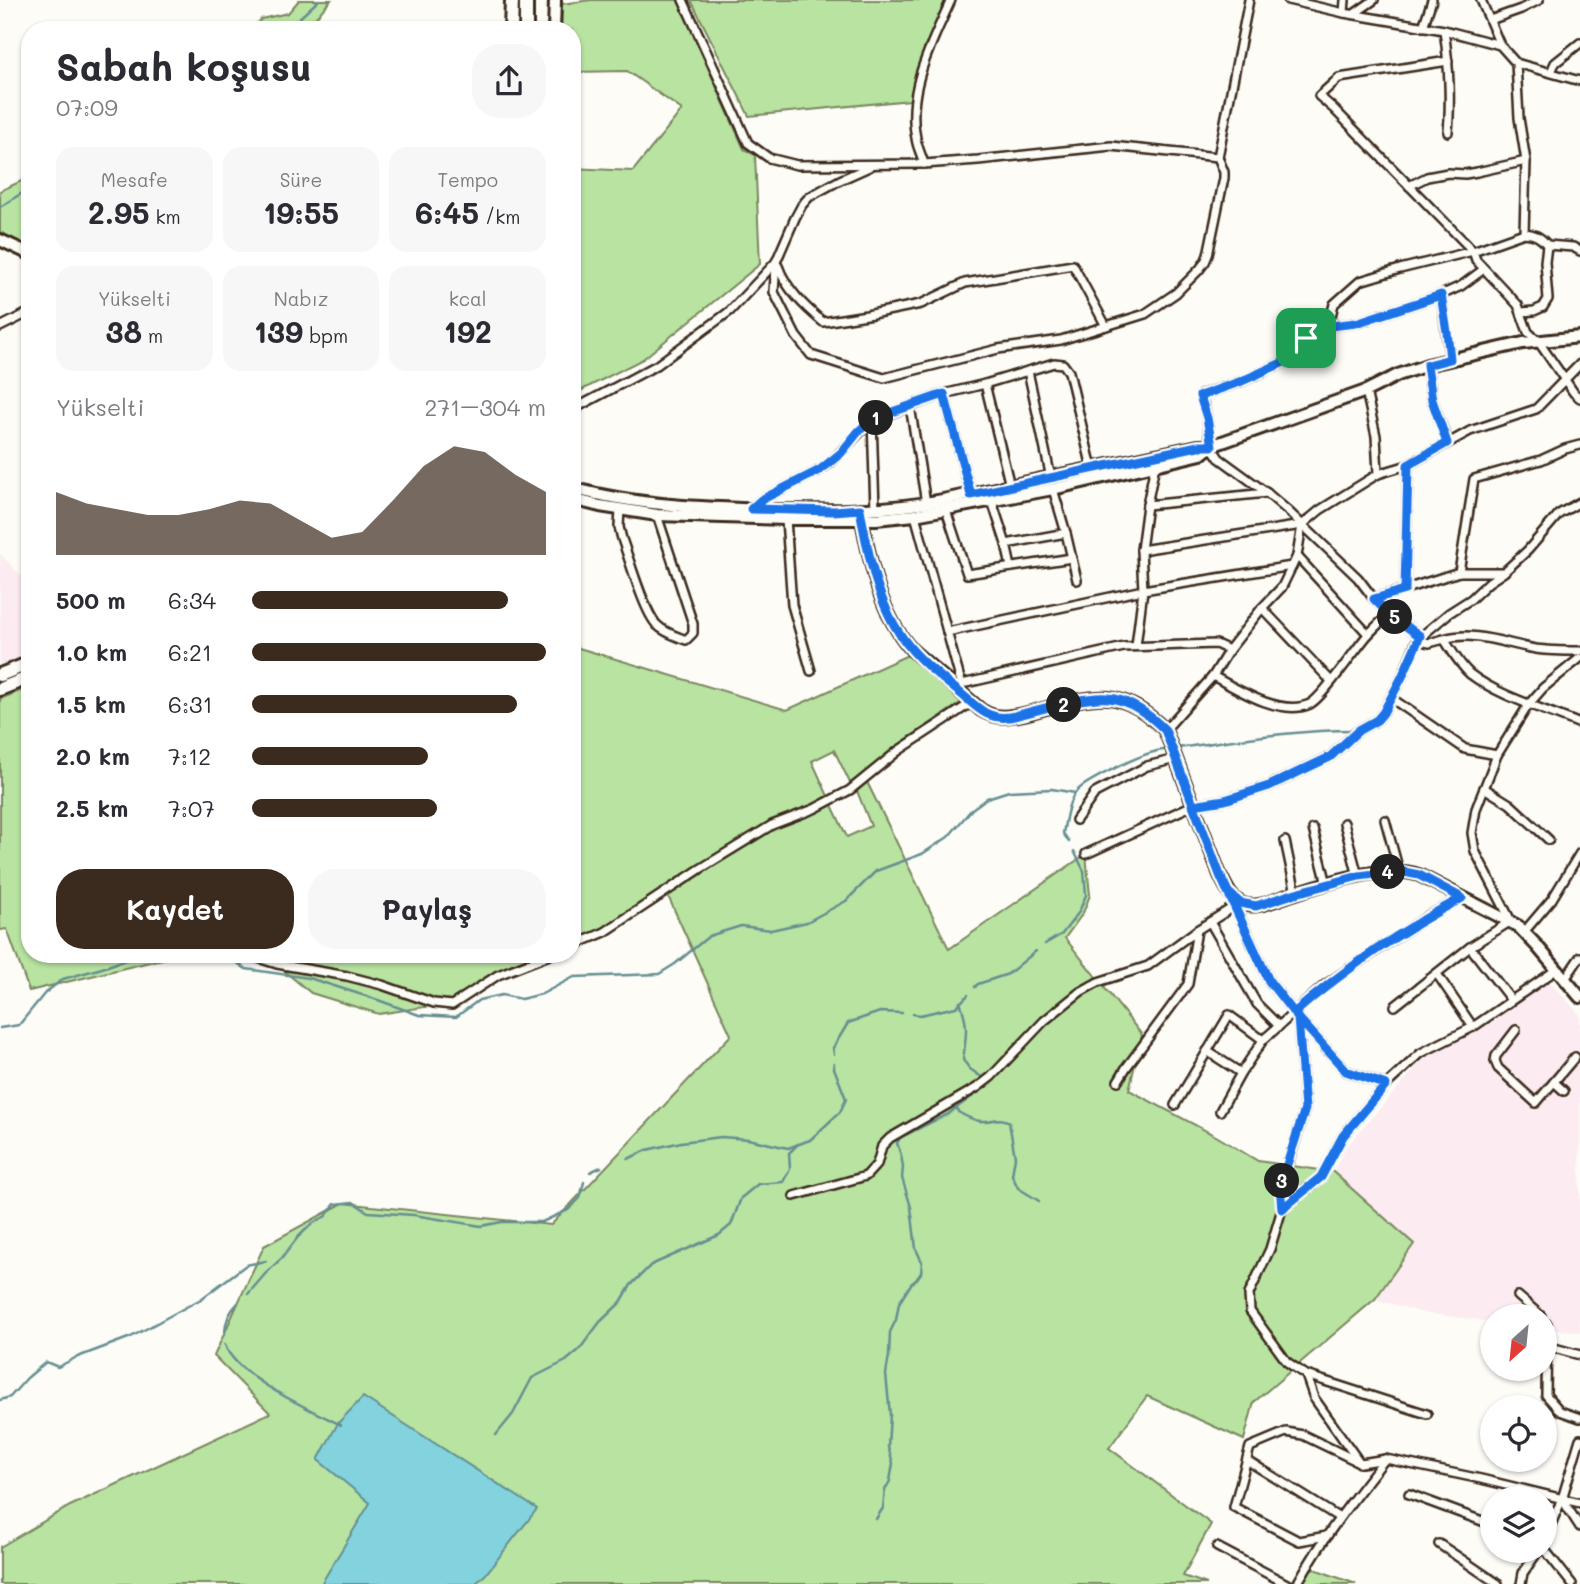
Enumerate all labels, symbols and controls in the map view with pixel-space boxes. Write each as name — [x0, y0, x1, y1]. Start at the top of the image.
text: Sabah koşusu — [56, 41, 312, 91]
button: share — [472, 44, 546, 118]
text: 07:09 — [56, 92, 118, 122]
text: Mesafe — [101, 167, 168, 192]
text: Süre — [280, 167, 322, 192]
text: Tempo — [437, 167, 498, 192]
text: 2.95 — [88, 192, 149, 232]
text: 19:55 — [263, 192, 339, 232]
text: 6:45 — [415, 192, 479, 232]
text: km — [149, 204, 181, 229]
text: /km — [479, 204, 520, 229]
text: Yükselti — [98, 286, 171, 311]
text: Nabız — [274, 286, 328, 311]
text: kcal — [449, 286, 487, 311]
pin — [1276, 308, 1336, 368]
text: 38 — [105, 311, 142, 351]
text: 139 — [254, 311, 303, 351]
text: 192 — [444, 311, 492, 351]
icon: arrive — [1287, 319, 1325, 357]
text: m — [142, 323, 163, 348]
text: bpm — [303, 323, 348, 348]
text: Yükselti — [56, 392, 144, 422]
text: 271–304 m — [424, 392, 546, 422]
pin: 1 — [858, 400, 894, 436]
text: 1 — [871, 405, 880, 430]
text: 500 m — [56, 585, 126, 615]
text: 6:34 — [168, 585, 216, 615]
pin: 5 — [1378, 600, 1412, 634]
text: 5 — [1389, 604, 1400, 629]
text: 1.0 km — [56, 637, 127, 667]
text: 6:21 — [168, 637, 212, 667]
pin: 2 — [1046, 688, 1082, 722]
text: 1.5 km — [56, 689, 126, 719]
text: 6:31 — [168, 689, 213, 719]
text: 2 — [1058, 692, 1069, 717]
text: 2.0 km — [56, 741, 130, 771]
text: 7:12 — [168, 741, 211, 771]
text: 2.5 km — [56, 793, 128, 823]
text: 7:07 — [168, 793, 215, 823]
pin: 4 — [1370, 854, 1406, 890]
text: 4 — [1381, 859, 1394, 884]
button: Kaydet — [56, 869, 294, 949]
button: Paylaş — [308, 869, 546, 949]
pin: 3 — [1264, 1164, 1300, 1198]
text: 3 — [1276, 1168, 1287, 1193]
north arrow — [1480, 1304, 1558, 1381]
map controls — [1480, 1304, 1557, 1563]
button: locate — [1480, 1395, 1557, 1472]
button: layers — [1480, 1486, 1557, 1563]

